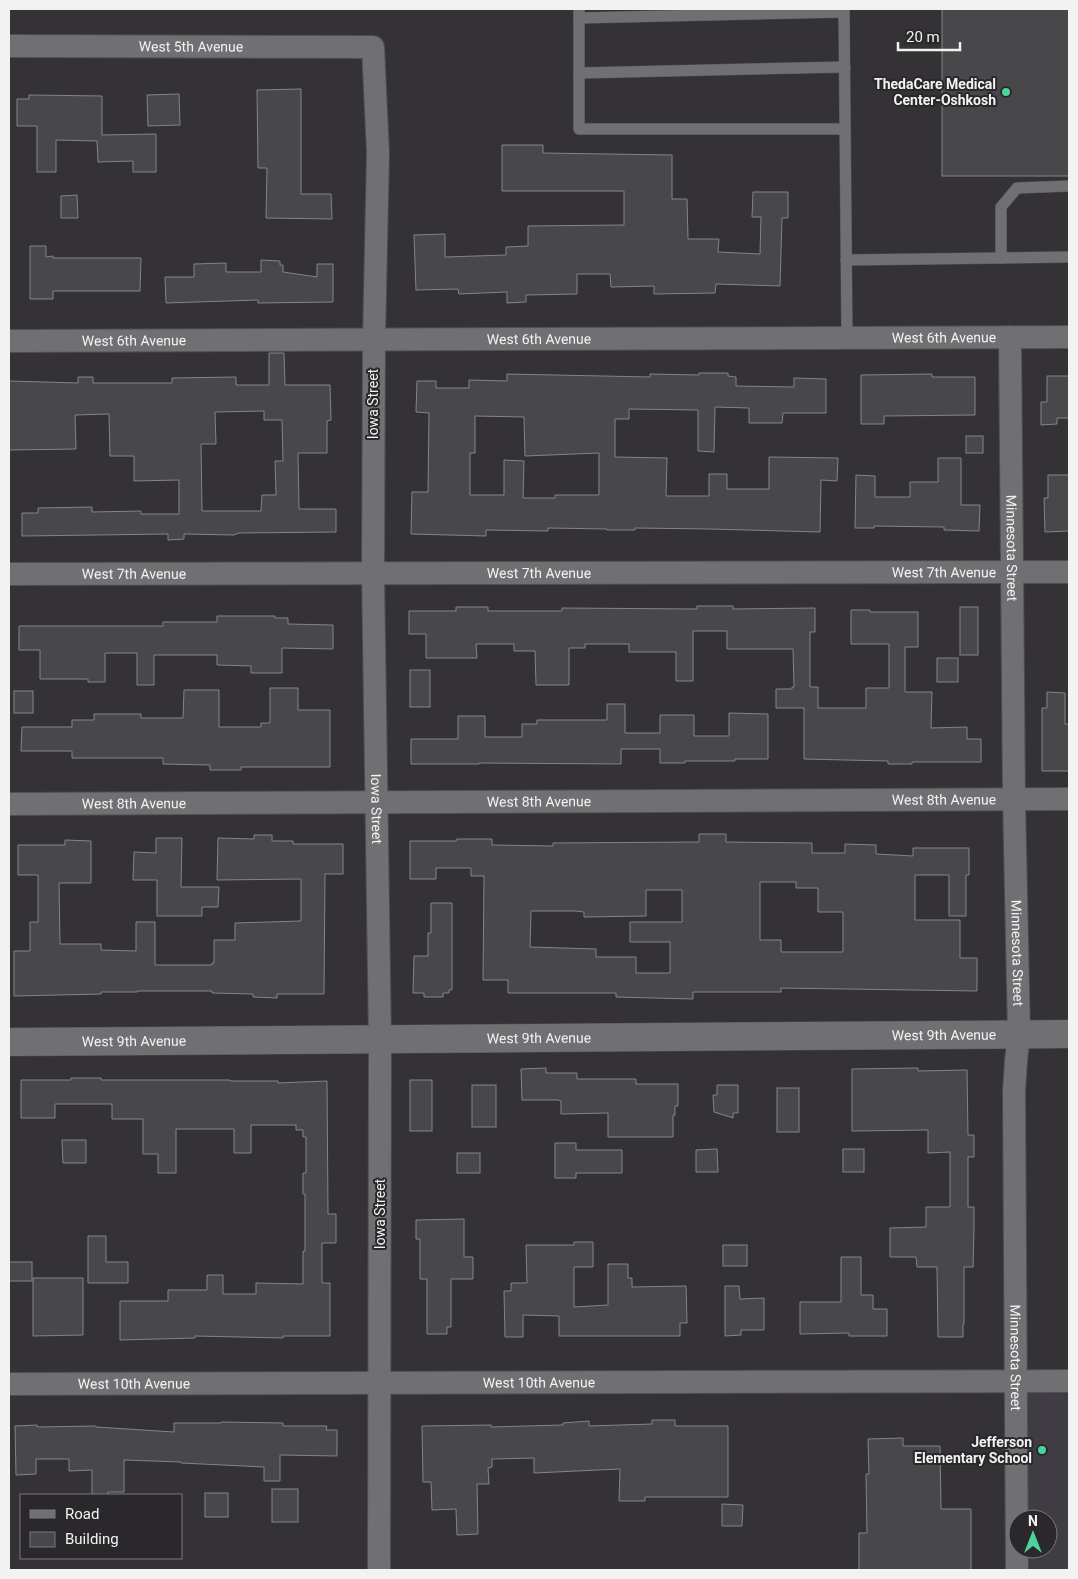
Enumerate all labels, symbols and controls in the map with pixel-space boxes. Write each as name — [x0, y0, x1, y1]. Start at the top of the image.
scale bar — [898, 20, 960, 52]
text: 20 m — [906, 28, 940, 46]
street label: West 5th Avenue — [139, 38, 243, 55]
place label: ThedaCare Medical Center-Oshkosh — [874, 76, 996, 108]
marker: ThedaCare Medical Center-Oshkosh — [1000, 86, 1012, 98]
street label: West 6th Avenue — [892, 329, 996, 346]
street label: West 6th Avenue — [487, 331, 591, 347]
street label: West 6th Avenue — [82, 332, 186, 349]
street label: Iowa Street — [365, 368, 381, 439]
street label: Minnesota Street — [1003, 495, 1020, 602]
street label: West 7th Avenue — [892, 564, 996, 580]
street label: West 7th Avenue — [487, 565, 591, 581]
street label: West 7th Avenue — [82, 566, 186, 582]
street label: Iowa Street — [368, 773, 385, 845]
street label: West 8th Avenue — [892, 791, 996, 808]
street label: West 8th Avenue — [487, 793, 591, 810]
street label: West 8th Avenue — [82, 795, 186, 812]
street label: Minnesota Street — [1008, 900, 1026, 1007]
street label: West 9th Avenue — [892, 1027, 996, 1043]
street label: West 9th Avenue — [487, 1030, 591, 1046]
street label: West 9th Avenue — [82, 1033, 186, 1049]
street label: Iowa Street — [372, 1178, 388, 1249]
street label: Minnesota Street — [1007, 1304, 1024, 1411]
street label: West 10th Avenue — [483, 1374, 595, 1391]
street label: West 10th Avenue — [78, 1375, 190, 1392]
place label: Jefferson Elementary School — [914, 1434, 1032, 1466]
marker: Jefferson Elementary School — [1036, 1444, 1048, 1456]
legend — [20, 1494, 182, 1559]
text: Road — [65, 1505, 99, 1523]
north arrow — [1008, 1509, 1058, 1559]
text: N — [1028, 1513, 1038, 1529]
text: Building — [65, 1530, 119, 1548]

